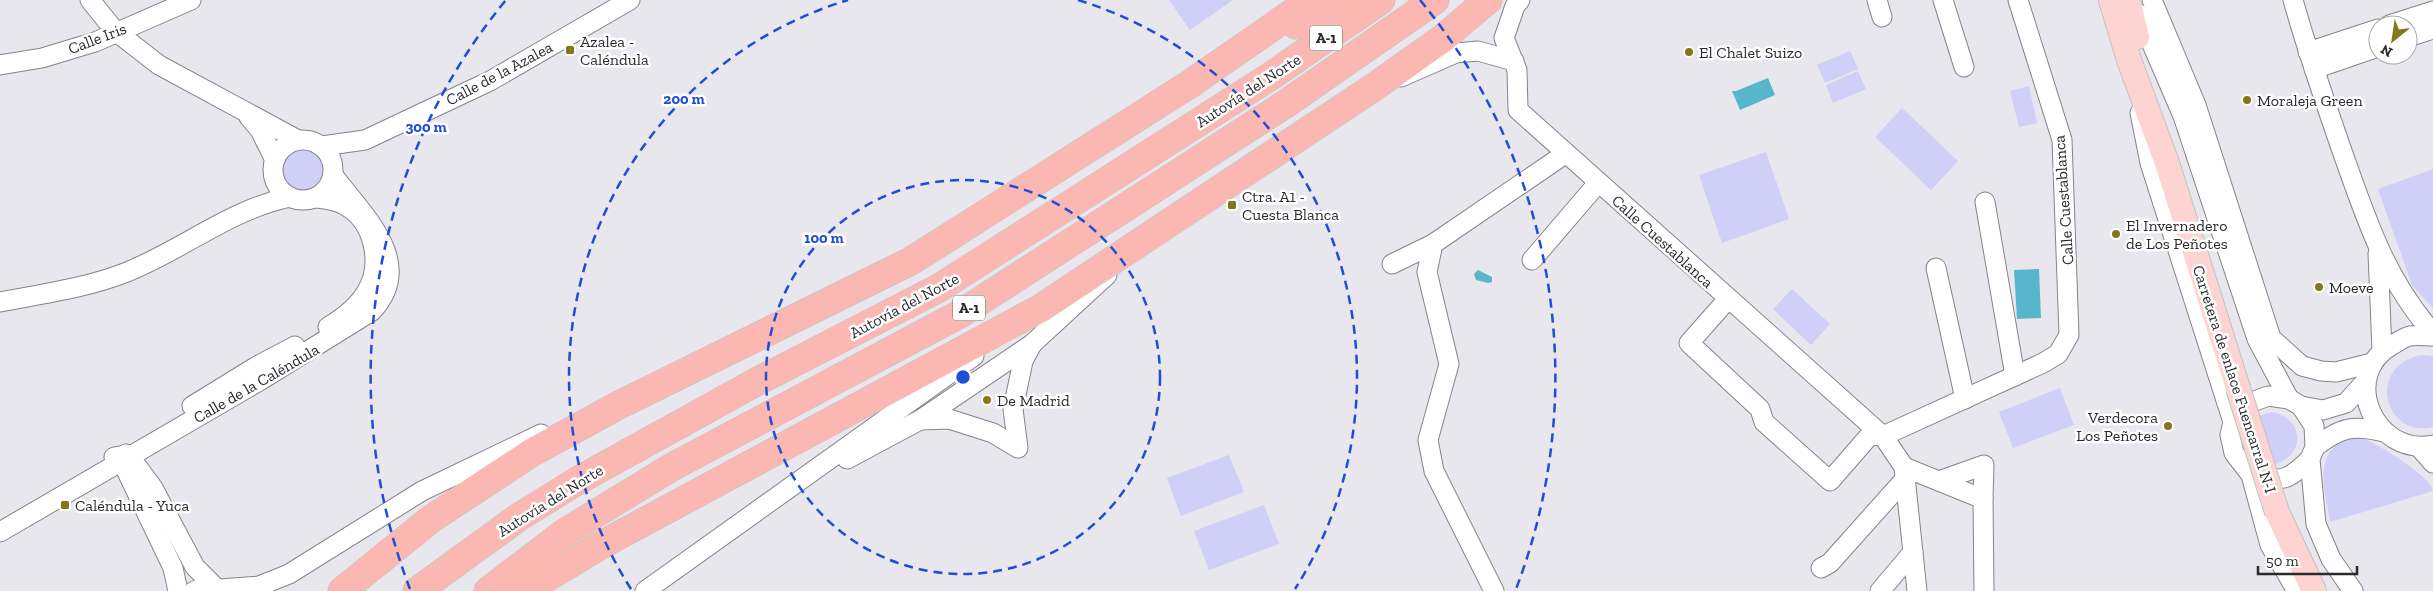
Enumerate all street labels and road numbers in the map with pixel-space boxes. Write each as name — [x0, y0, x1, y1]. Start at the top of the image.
street label: Calle Iris — [65, 19, 129, 58]
road number: A-1 — [1310, 26, 1342, 50]
street label: Calle de la Azalea — [443, 37, 556, 109]
street label: Autovía del Norte — [1192, 50, 1304, 131]
street label: Calle Cuestablanca — [2049, 134, 2078, 266]
street label: Calle Cuestablanca — [1608, 191, 1718, 292]
street label: Carretera de enlace Fuencarral N-I — [2189, 263, 2280, 495]
street label: Autovía del Norte — [846, 269, 962, 342]
road number: A-1 — [953, 296, 985, 320]
street label: Calle de la Caléndula — [190, 340, 323, 427]
street label: Autovía del Norte — [494, 460, 607, 541]

